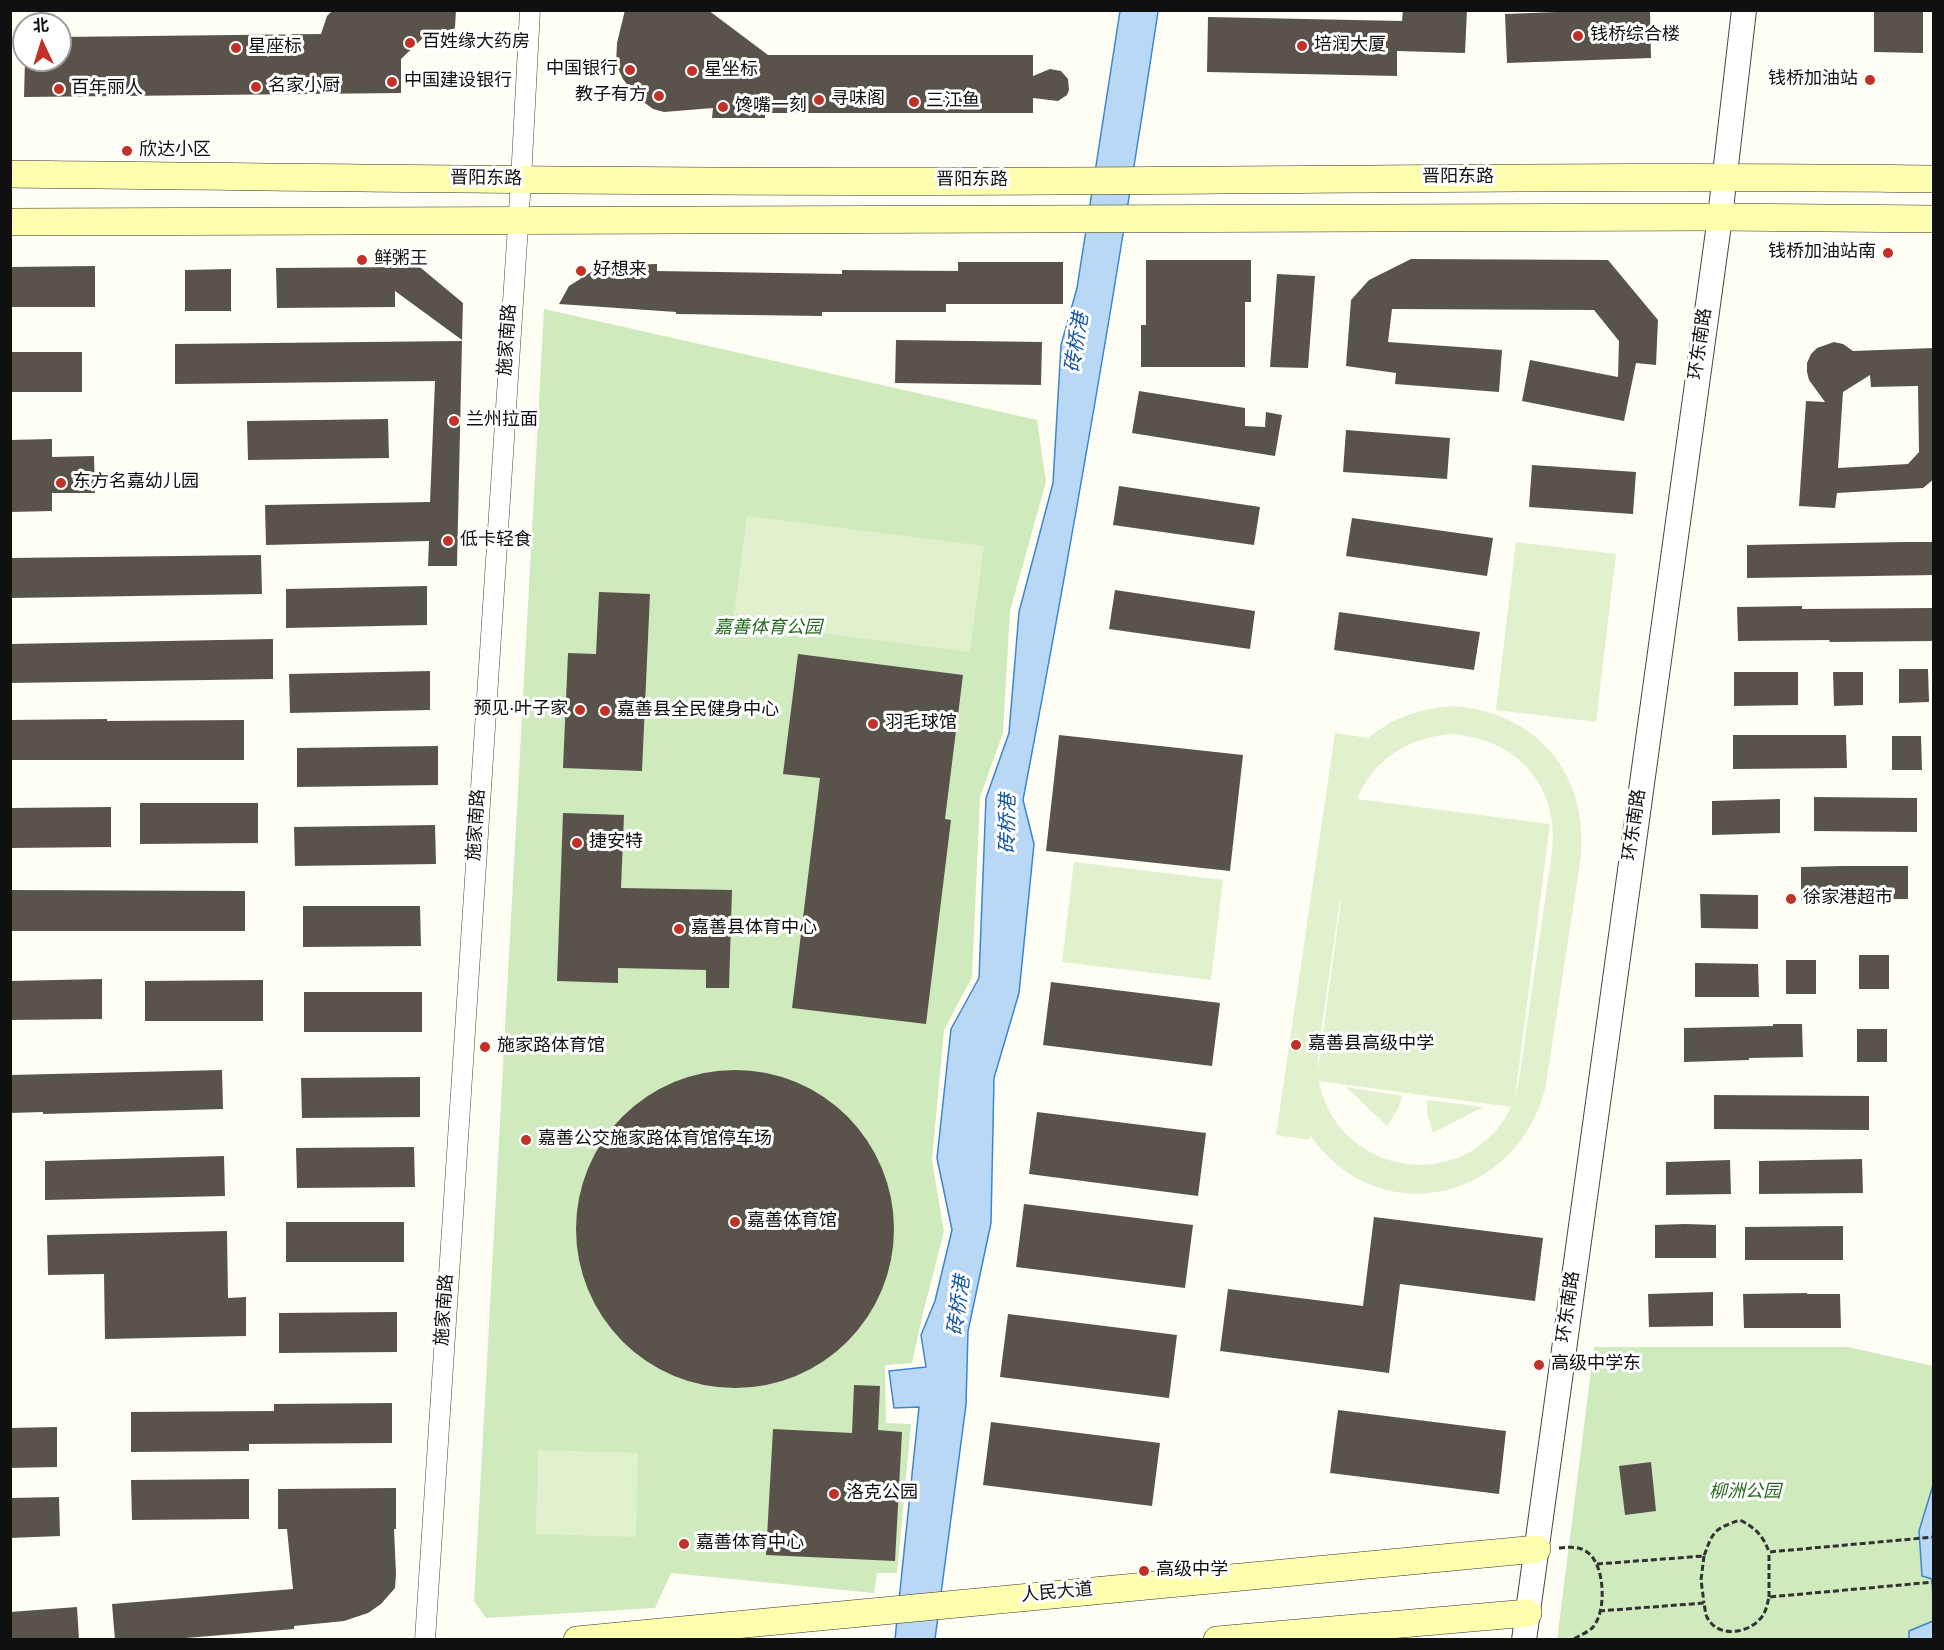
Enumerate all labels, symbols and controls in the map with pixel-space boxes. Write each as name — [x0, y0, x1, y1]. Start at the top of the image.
north arrow — [12, 12, 72, 72]
text: 北 — [32, 14, 50, 39]
place label: 钱桥综合楼 — [1590, 25, 1680, 47]
marker: 钱桥综合楼 — [1571, 29, 1585, 43]
place label: 百姓缘大药房 — [422, 32, 530, 54]
place label: 培润大厦 — [1314, 35, 1386, 57]
marker: 百姓缘大药房 — [403, 36, 417, 50]
place label: 星座标 — [248, 37, 302, 59]
marker: 培润大厦 — [1295, 39, 1309, 53]
marker: 星座标 — [229, 41, 243, 55]
place label: 中国银行 — [546, 59, 618, 81]
place label: 星坐标 — [704, 60, 758, 82]
marker: 中国银行 — [623, 63, 637, 77]
marker: 星坐标 — [685, 64, 699, 78]
place label: 钱桥加油站 — [1768, 69, 1858, 91]
place label: 中国建设银行 — [404, 71, 512, 93]
marker: 钱桥加油站 — [1863, 73, 1877, 87]
marker: 中国建设银行 — [385, 75, 399, 89]
place label: 名家小厨 — [268, 76, 340, 98]
place label: 百年丽人 — [71, 78, 143, 100]
marker: 名家小厨 — [249, 80, 263, 94]
marker: 百年丽人 — [52, 82, 66, 96]
place label: 教子有方 — [575, 85, 647, 107]
marker: 教子有方 — [652, 89, 666, 103]
place label: 寻味阁 — [831, 89, 885, 111]
place label: 三江鱼 — [926, 91, 980, 113]
marker: 寻味阁 — [812, 93, 826, 107]
marker: 三江鱼 — [907, 95, 921, 109]
place label: 馋嘴一刻 — [735, 96, 807, 118]
marker: 馋嘴一刻 — [716, 100, 730, 114]
place label: 欣达小区 — [139, 140, 211, 162]
marker: 欣达小区 — [120, 144, 134, 158]
street label: 晋阳东路 — [1422, 167, 1494, 189]
street label: 晋阳东路 — [450, 169, 522, 191]
street label: 晋阳东路 — [936, 170, 1008, 192]
place label: 钱桥加油站南 — [1768, 242, 1876, 264]
marker: 钱桥加油站南 — [1881, 246, 1895, 260]
place label: 鲜粥王 — [374, 249, 428, 271]
marker: 鲜粥王 — [355, 253, 369, 267]
place label: 好想来 — [593, 260, 647, 282]
marker: 好想来 — [574, 264, 588, 278]
street label: 施家南路 — [496, 303, 522, 377]
street label: 环东南路 — [1686, 307, 1718, 381]
water label: 砖桥港 — [1062, 311, 1096, 375]
place label: 兰州拉面 — [466, 410, 538, 432]
marker: 兰州拉面 — [447, 414, 461, 428]
place label: 东方名嘉幼儿园 — [73, 472, 199, 494]
marker: 东方名嘉幼儿园 — [54, 476, 68, 490]
place label: 低卡轻食 — [460, 530, 532, 552]
marker: 低卡轻食 — [441, 534, 455, 548]
park label: 嘉善体育公园 — [714, 618, 822, 640]
place label: 预见·叶子家 — [474, 699, 568, 721]
place label: 嘉善县全民健身中心 — [617, 700, 779, 722]
marker: 预见·叶子家 — [573, 703, 587, 717]
marker: 嘉善县全民健身中心 — [598, 704, 612, 718]
place label: 羽毛球馆 — [885, 713, 957, 735]
marker: 羽毛球馆 — [866, 717, 880, 731]
street label: 施家南路 — [465, 788, 491, 862]
street label: 环东南路 — [1620, 788, 1652, 862]
water label: 砖桥港 — [997, 794, 1023, 854]
place label: 捷安特 — [589, 832, 643, 854]
marker: 捷安特 — [570, 836, 584, 850]
place label: 徐家港超市 — [1803, 888, 1893, 910]
marker: 徐家港超市 — [1784, 892, 1798, 906]
place label: 嘉善县体育中心 — [691, 918, 817, 940]
marker: 嘉善县体育中心 — [672, 922, 686, 936]
place label: 嘉善县高级中学 — [1308, 1034, 1434, 1056]
place label: 施家路体育馆 — [497, 1036, 605, 1058]
marker: 嘉善县高级中学 — [1289, 1038, 1303, 1052]
marker: 施家路体育馆 — [478, 1040, 492, 1054]
place label: 嘉善公交施家路体育馆停车场 — [538, 1129, 772, 1151]
marker: 嘉善公交施家路体育馆停车场 — [519, 1133, 533, 1147]
place label: 嘉善体育馆 — [747, 1211, 837, 1233]
marker: 嘉善体育馆 — [728, 1215, 742, 1229]
street label: 环东南路 — [1554, 1270, 1586, 1344]
street label: 施家南路 — [433, 1273, 459, 1347]
water label: 砖桥港 — [945, 1275, 977, 1337]
place label: 高级中学东 — [1551, 1354, 1641, 1376]
marker: 高级中学东 — [1532, 1358, 1546, 1372]
park label: 柳洲公园 — [1709, 1482, 1781, 1504]
place label: 洛克公园 — [846, 1483, 918, 1505]
marker: 洛克公园 — [827, 1487, 841, 1501]
place label: 嘉善体育中心 — [696, 1533, 804, 1555]
marker: 嘉善体育中心 — [677, 1537, 691, 1551]
place label: 高级中学 — [1156, 1560, 1228, 1582]
marker: 高级中学 — [1137, 1564, 1151, 1578]
street label: 人民大道 — [1020, 1580, 1094, 1608]

